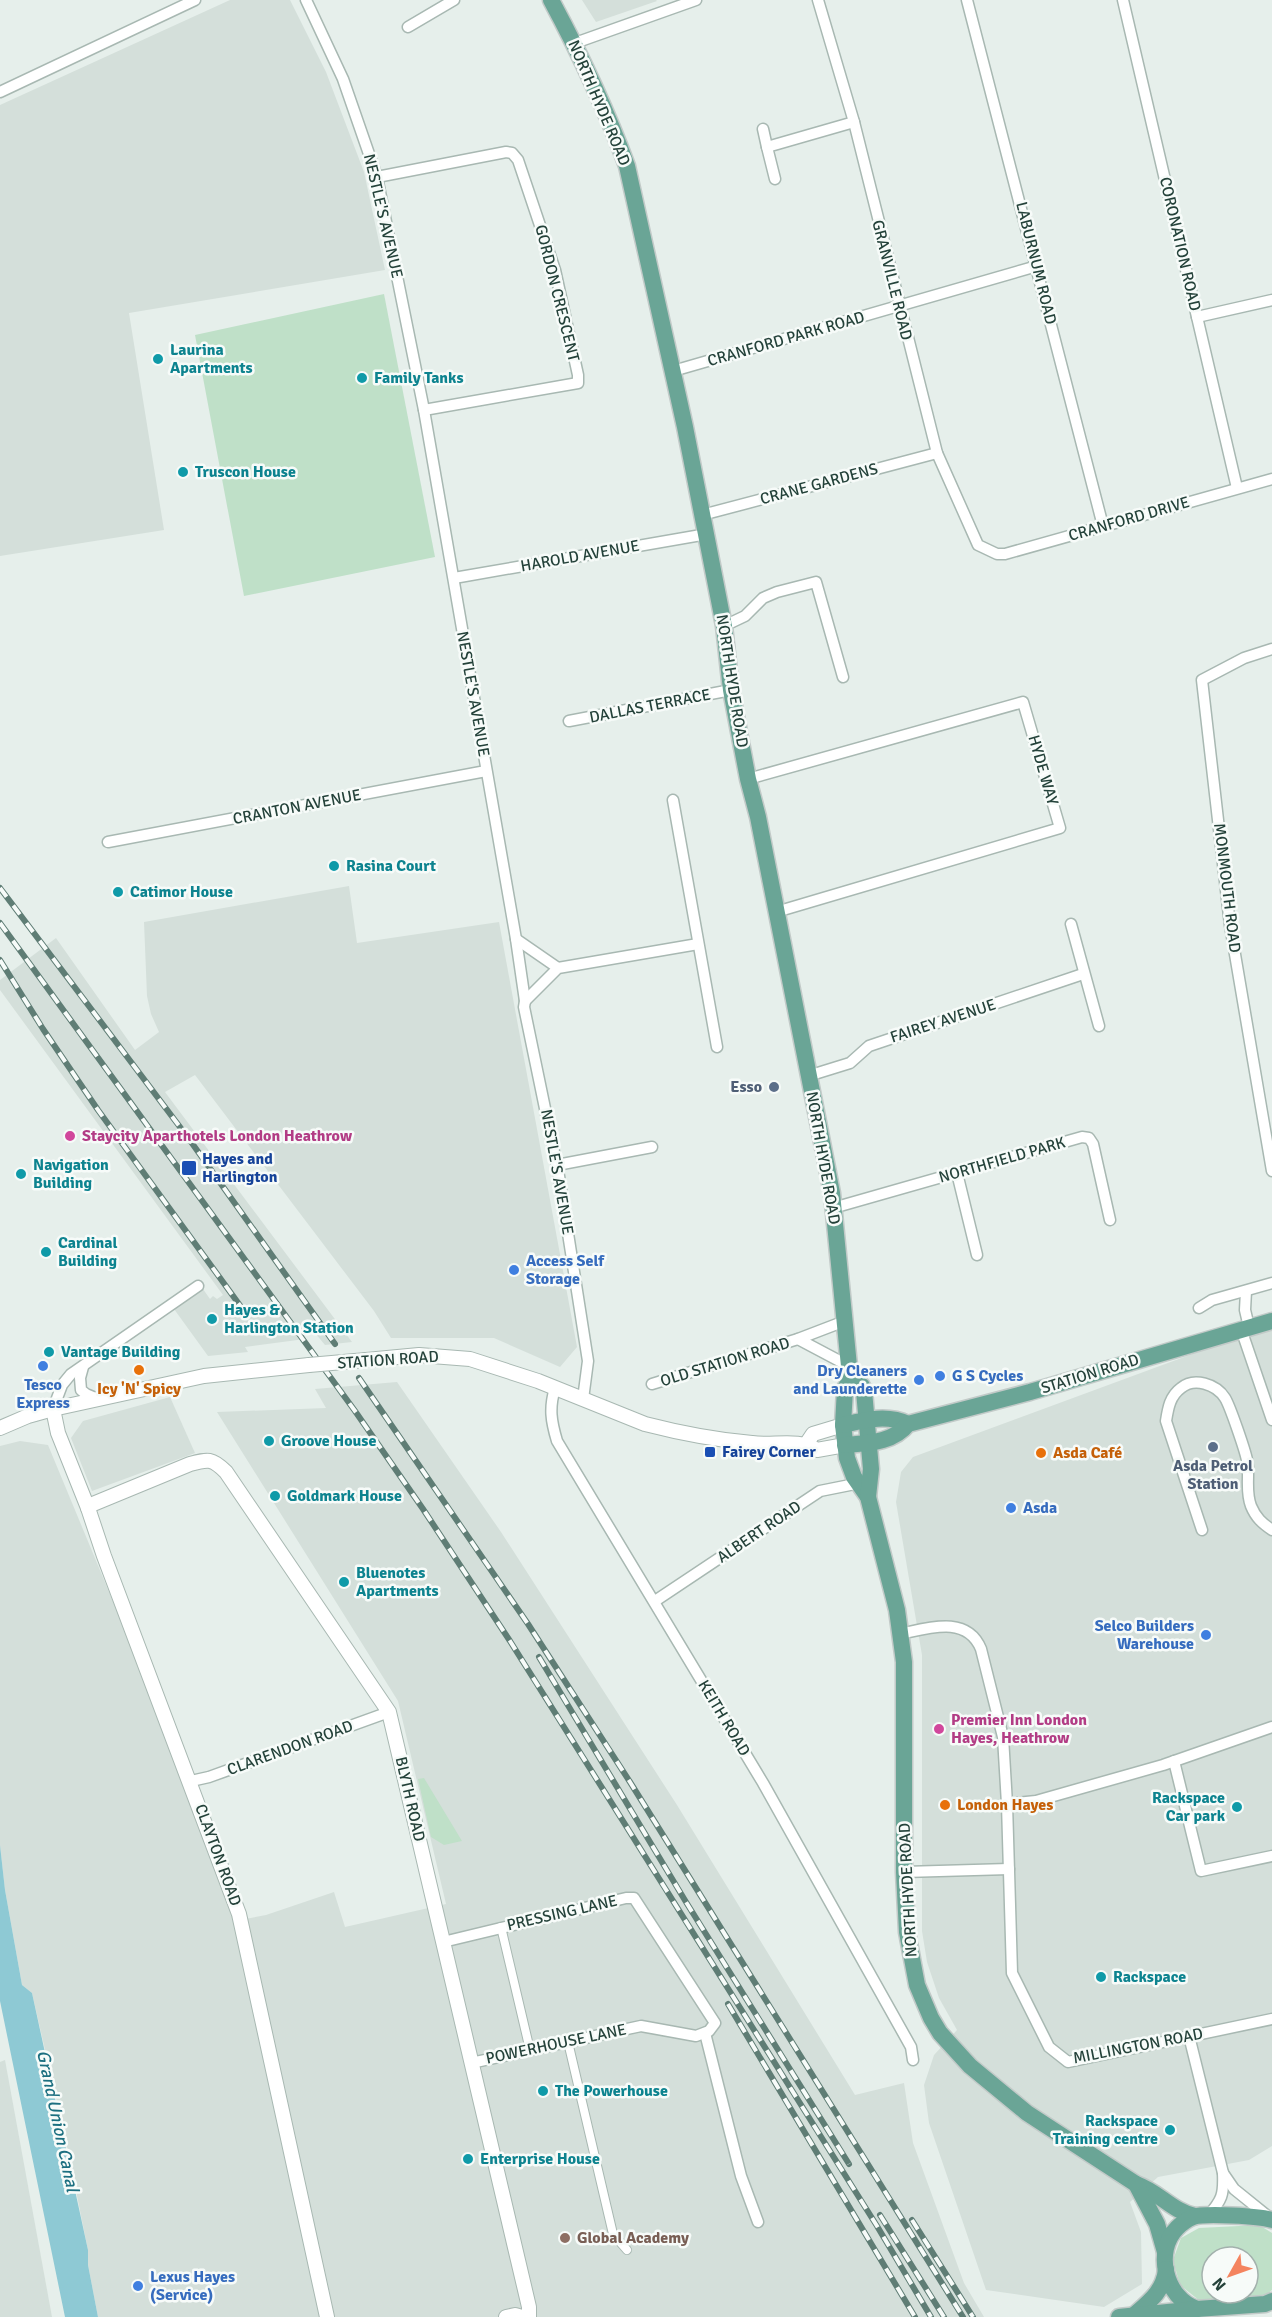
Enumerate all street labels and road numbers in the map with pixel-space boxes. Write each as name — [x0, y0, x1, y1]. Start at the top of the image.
street label: NORTH HYDE ROAD — [563, 37, 635, 169]
street label: NESTLE'S AVENUE — [359, 152, 407, 280]
street label: CORONATION ROAD — [1155, 175, 1205, 313]
street label: LABURNUM ROAD — [1011, 200, 1061, 326]
street label: GRANVILLE ROAD — [867, 218, 917, 342]
street label: GORDON CRESCENT — [530, 223, 584, 364]
street label: CRANFORD PARK ROAD — [705, 307, 867, 371]
street label: CRANE GARDENS — [758, 459, 880, 509]
street label: CRANFORD DRIVE — [1066, 492, 1192, 546]
street label: HAROLD AVENUE — [519, 536, 641, 576]
street label: NORTH HYDE ROAD — [712, 613, 752, 749]
street label: NESTLE'S AVENUE — [452, 630, 494, 758]
street label: DALLAS TERRACE — [588, 684, 712, 728]
street label: HYDE WAY — [1023, 733, 1063, 807]
street label: CRANTON AVENUE — [231, 785, 363, 829]
street label: MONMOUTH ROAD — [1209, 822, 1245, 954]
street label: FAIREY AVENUE — [888, 995, 998, 1047]
street label: NORTH HYDE ROAD — [801, 1090, 845, 1226]
street label: NESTLE'S AVENUE — [536, 1108, 578, 1236]
street label: NORTHFIELD PARK — [936, 1132, 1068, 1188]
street label: OLD STATION ROAD — [658, 1333, 792, 1391]
street label: STATION ROAD — [337, 1346, 439, 1374]
street label: STATION ROAD — [1039, 1350, 1141, 1398]
street label: ALBERT ROAD — [713, 1496, 805, 1568]
street label: KEITH ROAD — [693, 1676, 755, 1760]
street label: CLARENDON ROAD — [224, 1716, 356, 1780]
street label: BLYTH ROAD — [391, 1755, 429, 1843]
street label: CLAYTON ROAD — [190, 1801, 246, 1909]
street label: NORTH HYDE ROAD — [894, 1822, 922, 1958]
street label: PRESSING LANE — [505, 1891, 619, 1935]
street label: POWERHOUSE LANE — [484, 2019, 628, 2069]
street label: MILLINGTON ROAD — [1071, 2024, 1205, 2068]

